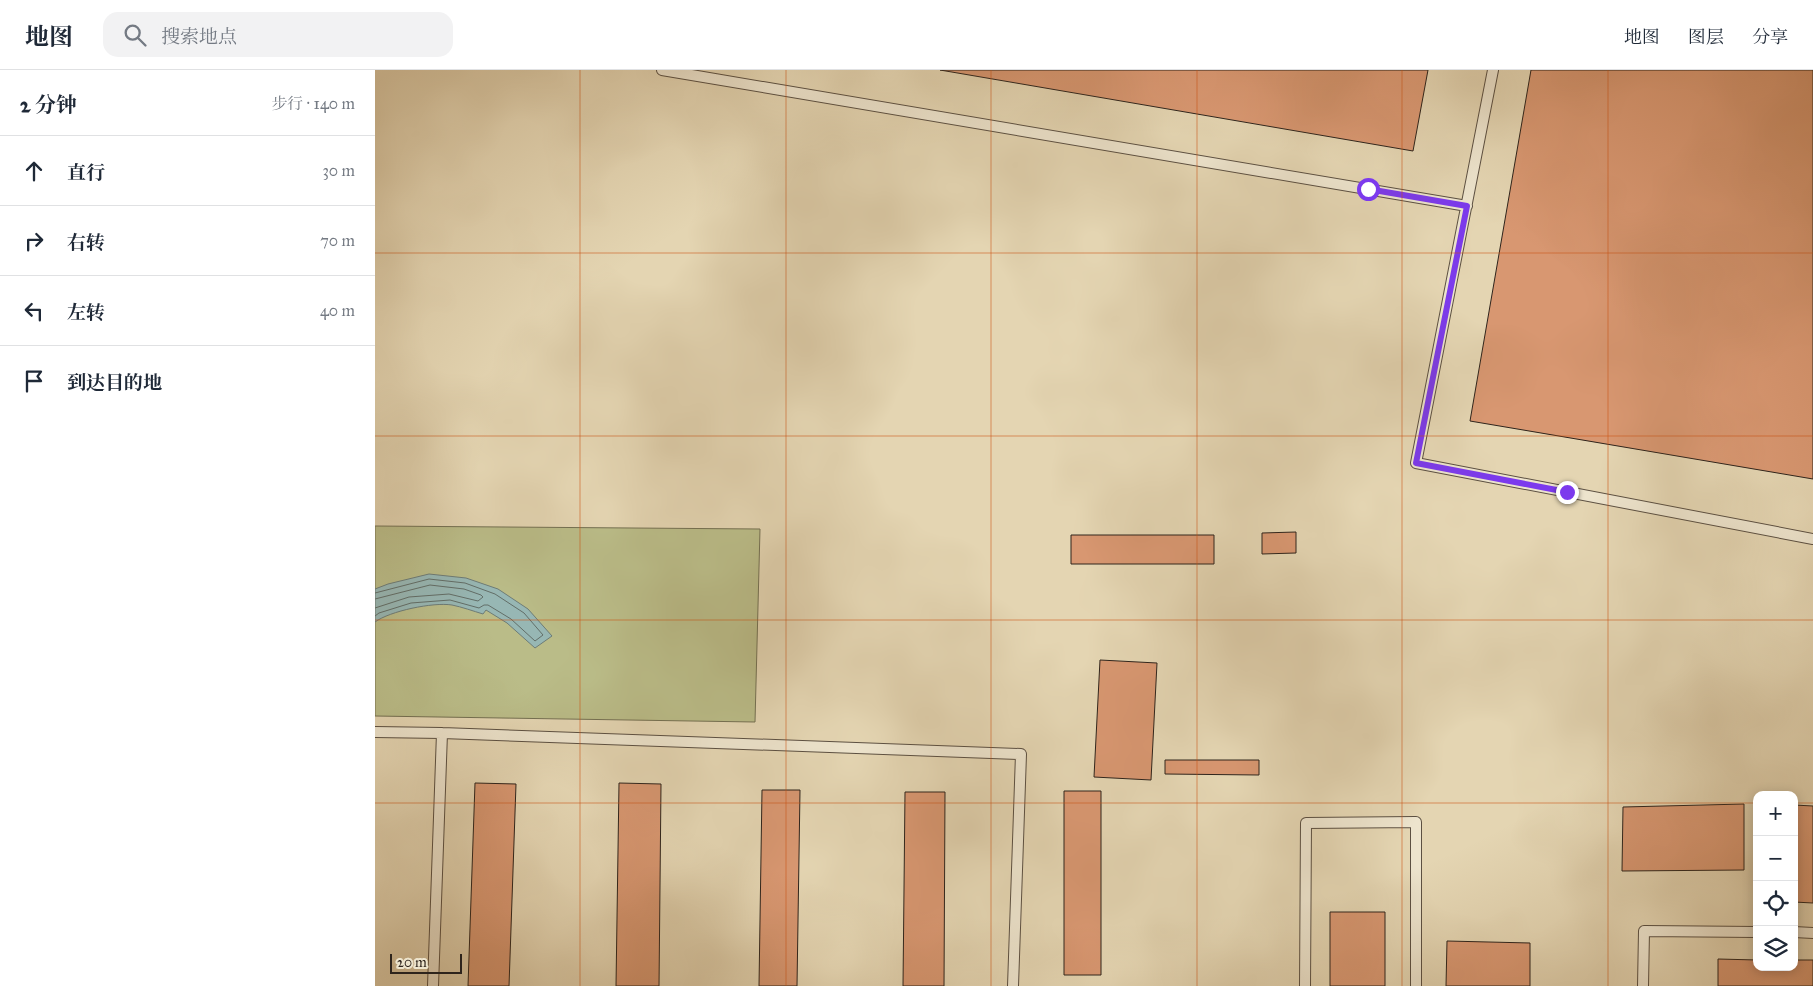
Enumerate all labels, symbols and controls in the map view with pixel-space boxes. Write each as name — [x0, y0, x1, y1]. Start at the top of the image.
search box — [103, 12, 453, 57]
icon: search — [121, 21, 149, 49]
text: 地图 — [25, 22, 73, 52]
text: 搜索地点 — [161, 25, 237, 48]
text: 地图 — [1624, 26, 1660, 48]
text: 图层 — [1688, 26, 1724, 48]
text: 分享 — [1752, 26, 1788, 48]
text: 2 分钟 — [20, 92, 77, 118]
text: 步行 · 140 m — [271, 94, 355, 113]
icon: ahead — [20, 157, 48, 185]
text: 直行 — [67, 161, 105, 184]
text: 30 m — [322, 161, 355, 180]
route start — [1357, 178, 1380, 201]
icon: right — [20, 227, 48, 255]
text: 右转 — [67, 231, 105, 254]
text: 70 m — [320, 231, 355, 250]
icon: left — [20, 297, 48, 325]
text: 左转 — [67, 301, 105, 324]
text: 40 m — [320, 301, 355, 320]
icon: arrive — [20, 367, 48, 395]
text: 到达目的地 — [67, 371, 162, 394]
route end — [1556, 481, 1579, 504]
map controls — [1753, 791, 1798, 971]
button: + — [1753, 791, 1798, 836]
button: − — [1753, 836, 1798, 881]
button: locate — [1753, 881, 1798, 926]
button: layers — [1753, 926, 1798, 971]
scale bar — [390, 951, 463, 974]
text: 20 m — [397, 954, 427, 971]

